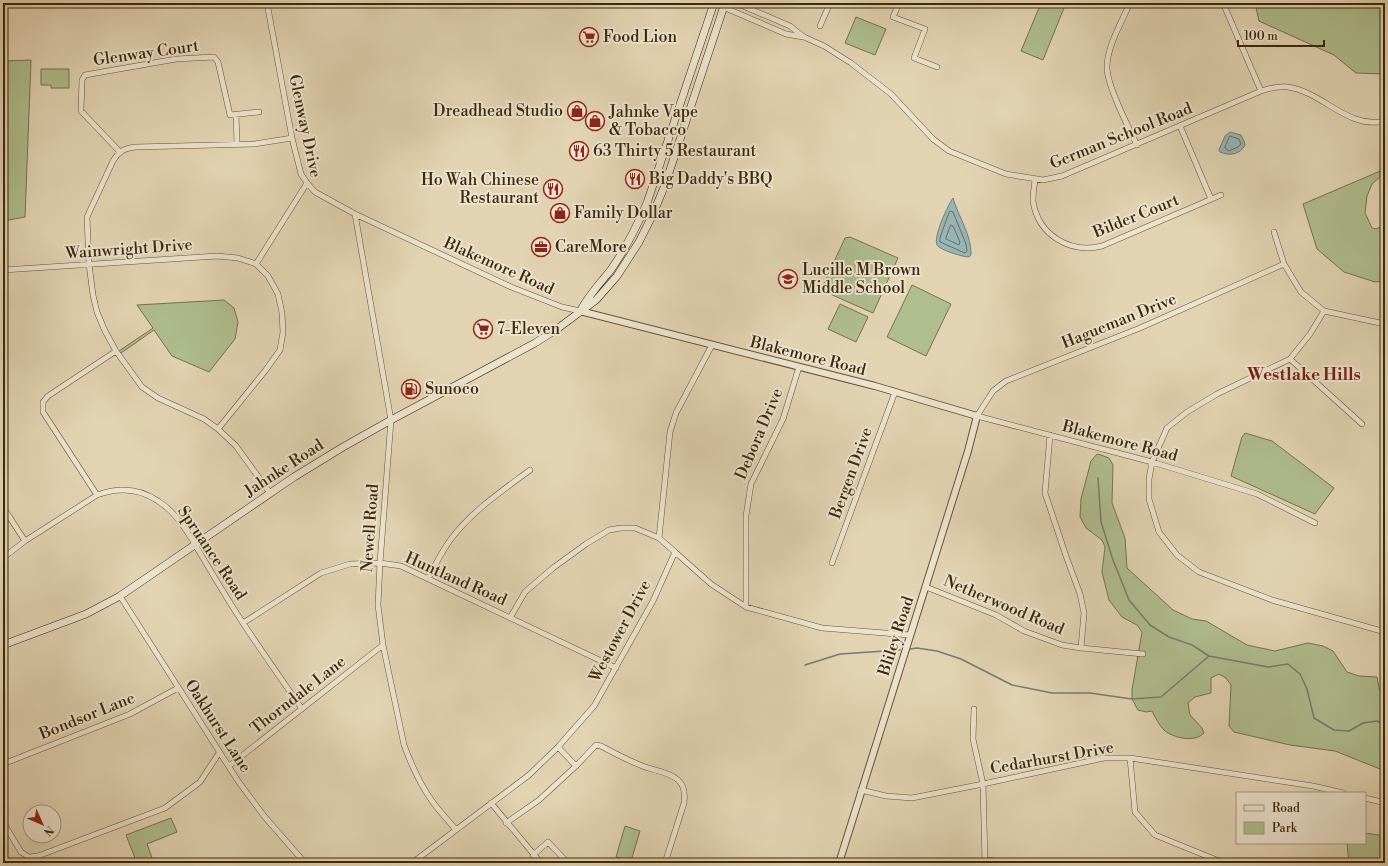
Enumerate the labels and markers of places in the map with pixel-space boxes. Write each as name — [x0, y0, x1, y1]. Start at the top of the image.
supermarket icon: Food Lion — [578, 26, 600, 48]
place label: Food Lion — [603, 27, 678, 47]
shop icon: Dreadhead Studio — [566, 100, 588, 122]
place label: Dreadhead Studio — [433, 101, 563, 121]
place label: Jahnke Vape & Tobacco — [608, 102, 698, 140]
shop icon: Jahnke Vape & Tobacco — [584, 110, 606, 132]
restaurant icon: 63 Thirty 5 Restaurant — [568, 140, 590, 162]
place label: 63 Thirty 5 Restaurant — [593, 141, 757, 161]
restaurant icon: Big Daddy's BBQ — [624, 168, 646, 190]
place label: Big Daddy's BBQ — [648, 169, 773, 189]
place label: Ho Wah Chinese Restaurant — [421, 170, 539, 208]
restaurant icon: Ho Wah Chinese Restaurant — [542, 178, 564, 200]
shop icon: Family Dollar — [549, 202, 571, 224]
place label: Family Dollar — [574, 203, 673, 223]
office icon: CareMore — [530, 236, 552, 258]
place label: CareMore — [555, 237, 627, 257]
place label: Lucille M Brown Middle School — [802, 260, 921, 298]
school or university icon: Lucille M Brown Middle School — [777, 268, 799, 290]
supermarket icon: 7-Eleven — [472, 318, 494, 340]
place label: 7-Eleven — [497, 319, 560, 339]
fuel station icon: Sunoco — [400, 378, 422, 400]
place label: Sunoco — [425, 379, 479, 399]

